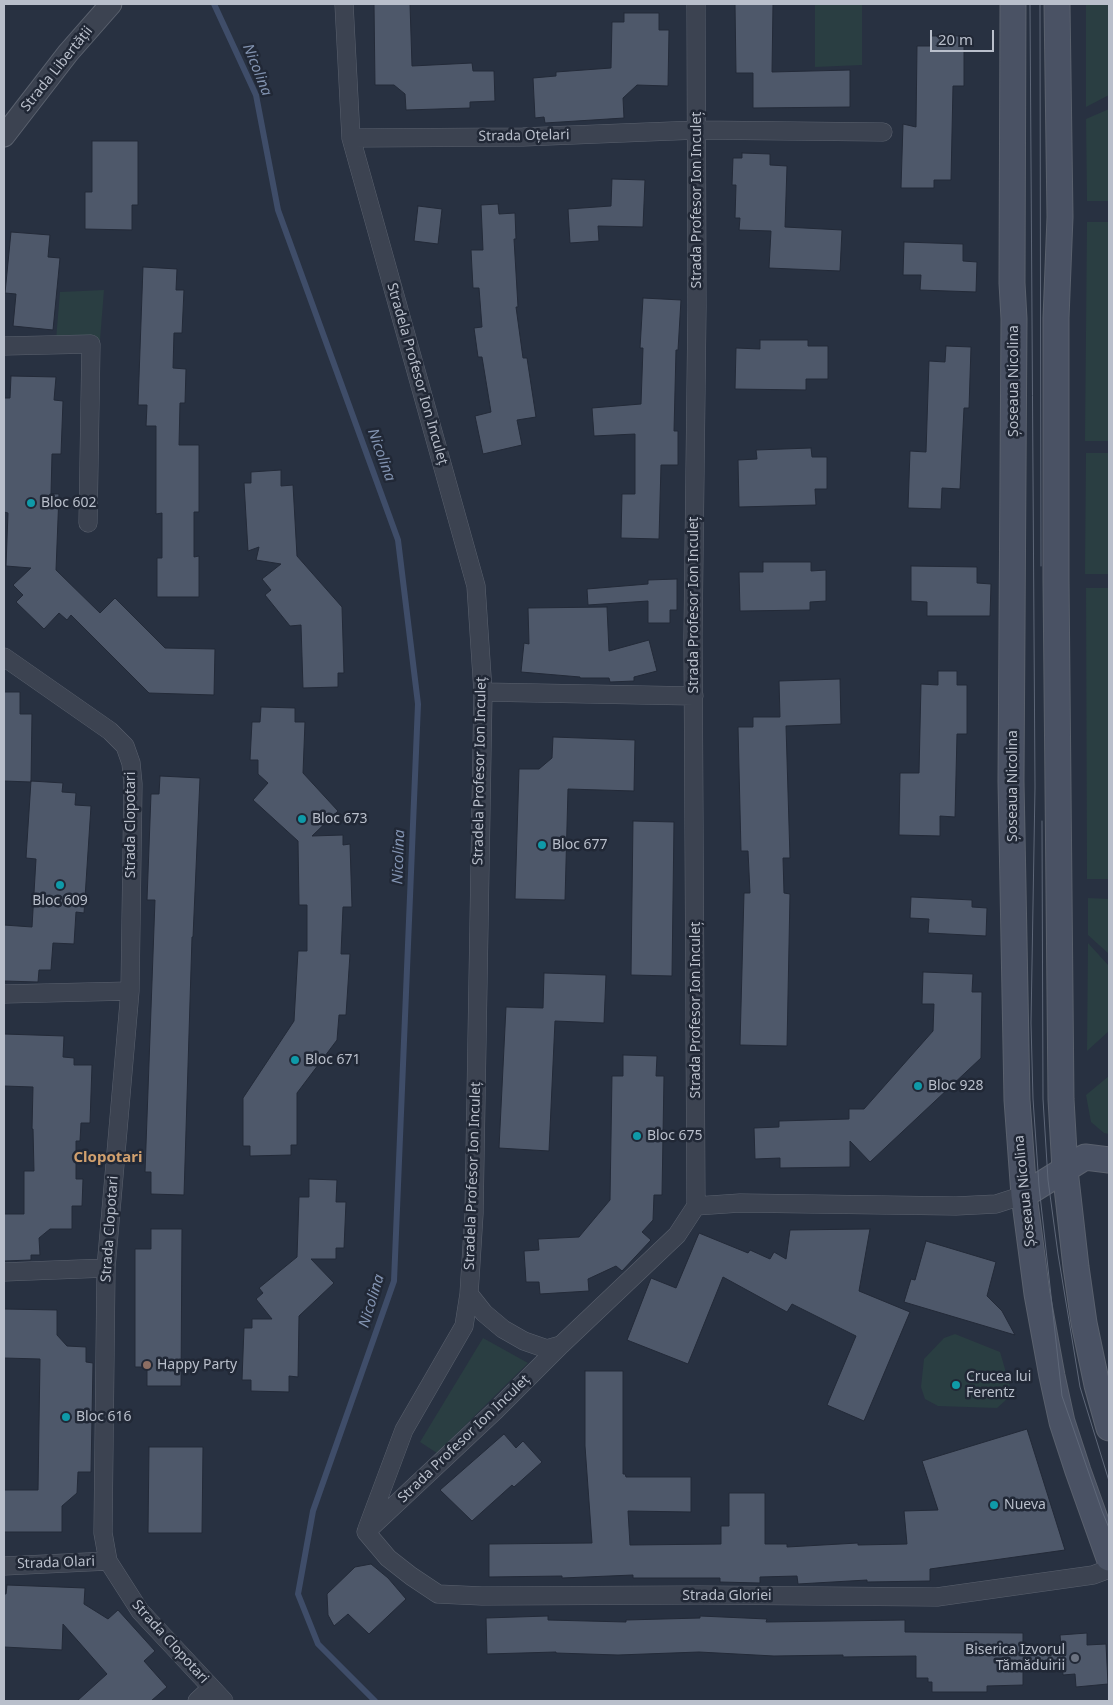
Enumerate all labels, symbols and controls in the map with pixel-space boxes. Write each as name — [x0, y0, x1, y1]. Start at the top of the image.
scale bar — [933, 20, 997, 52]
street label: Strada Libertății — [18, 23, 96, 115]
text: 20 m — [938, 29, 973, 49]
water label: Nicolina — [238, 41, 276, 99]
street label: Strada Profesor Ion Inculeț — [689, 112, 705, 288]
street label: Strada Oțelari — [478, 127, 570, 145]
street label: Stradela Profesor Ion Inculeț — [383, 281, 451, 467]
street label: Șoseaua Nicolina — [1006, 325, 1022, 437]
water label: Nicolina — [363, 426, 399, 484]
place label: Bloc 602 — [41, 495, 97, 511]
marker: Bloc 602 — [25, 497, 37, 509]
street label: Strada Profesor Ion Inculeț — [686, 517, 702, 693]
street label: Stradela Profesor Ion Inculeț — [470, 677, 490, 865]
street label: Șoseaua Nicolina — [1005, 730, 1021, 842]
street label: Strada Clopotari — [123, 772, 139, 878]
place label: Bloc 673 — [312, 811, 368, 827]
marker: Bloc 673 — [296, 813, 308, 825]
water label: Nicolina — [389, 829, 409, 885]
place label: Bloc 677 — [552, 837, 608, 853]
marker: Bloc 677 — [536, 839, 548, 851]
marker: Bloc 609 — [54, 879, 66, 891]
place label: Bloc 609 — [32, 893, 88, 909]
street label: Strada Profesor Ion Inculeț — [688, 922, 704, 1098]
place label: Bloc 671 — [305, 1052, 361, 1068]
marker: Bloc 671 — [289, 1054, 301, 1066]
place label: Bloc 928 — [928, 1078, 984, 1094]
marker: Bloc 928 — [912, 1080, 924, 1092]
street label: Stradela Profesor Ion Inculeț — [461, 1082, 485, 1270]
place label: Bloc 675 — [647, 1128, 703, 1144]
marker: Bloc 675 — [631, 1130, 643, 1142]
street label: Șoseaua Nicolina — [1011, 1134, 1039, 1248]
district label: Clopotari — [73, 1149, 143, 1167]
street label: Strada Clopotari — [98, 1175, 122, 1283]
water label: Nicolina — [355, 1272, 389, 1330]
place label: Happy Party — [157, 1357, 237, 1373]
marker: Happy Party — [141, 1359, 153, 1371]
place label: Crucea lui Ferentz — [966, 1369, 1031, 1401]
street label: Strada Profesor Ion Inculeț — [395, 1372, 533, 1506]
marker: Crucea lui Ferentz — [950, 1379, 962, 1391]
place label: Bloc 616 — [76, 1409, 132, 1425]
marker: Bloc 616 — [60, 1411, 72, 1423]
place label: Nueva — [1004, 1497, 1046, 1513]
marker: Nueva — [988, 1499, 1000, 1511]
street label: Strada Olari — [17, 1553, 95, 1573]
street label: Strada Gloriei — [682, 1588, 772, 1604]
street label: Strada Clopotari — [128, 1597, 212, 1687]
place label: Biserica Izvorul Tămăduirii — [965, 1642, 1065, 1674]
marker: Biserica Izvorul Tămăduirii — [1069, 1652, 1081, 1664]

